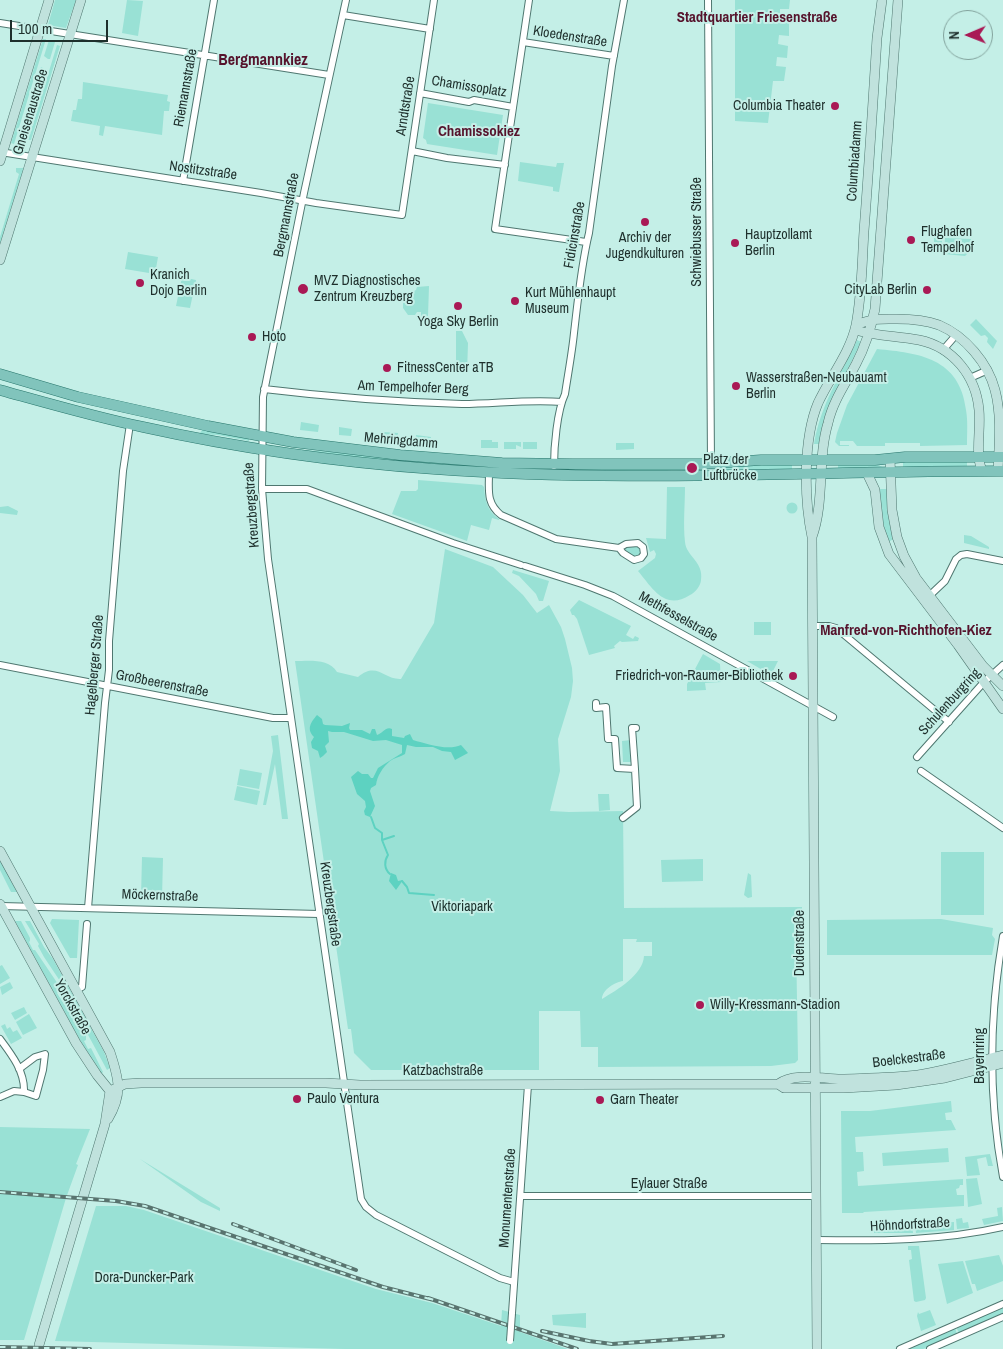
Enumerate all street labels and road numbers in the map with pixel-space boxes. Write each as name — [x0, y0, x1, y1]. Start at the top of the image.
street label: Kloedenstraße — [532, 23, 608, 51]
street label: Riemannstraße — [171, 48, 201, 128]
street label: Gneisenaustraße — [10, 67, 52, 157]
street label: Chamissoplatz — [430, 73, 508, 101]
street label: Arndtstraße — [393, 75, 419, 137]
street label: Columbiadamm — [844, 120, 866, 202]
street label: Nostitzstraße — [168, 158, 238, 184]
street label: Bergmannstraße — [271, 171, 303, 259]
street label: Schwiebusser Straße — [689, 177, 705, 287]
street label: Fidicinstraße — [561, 200, 589, 270]
street label: Am Tempelhofer Berg — [357, 378, 469, 398]
street label: Mehringdamm — [363, 429, 439, 453]
street label: Kreuzbergstraße — [241, 462, 263, 548]
street label: Methfesselstraße — [635, 588, 721, 646]
street label: Hagelberger Straße — [82, 614, 108, 716]
street label: Schulenburgring — [916, 665, 984, 739]
street label: Großbeerenstraße — [114, 667, 210, 701]
street label: Kreuzbergstraße — [316, 860, 344, 948]
street label: Möckernstraße — [121, 886, 199, 906]
street label: Dudenstraße — [792, 910, 808, 976]
street label: Yorckstraße — [50, 976, 94, 1038]
street label: Bayernring — [972, 1028, 988, 1084]
street label: Boelckestraße — [872, 1046, 946, 1072]
street label: Katzbachstraße — [403, 1063, 483, 1079]
street label: Monumentenstraße — [496, 1148, 520, 1248]
street label: Eylauer Straße — [631, 1176, 707, 1192]
street label: Höhndorfstraße — [870, 1215, 950, 1235]

